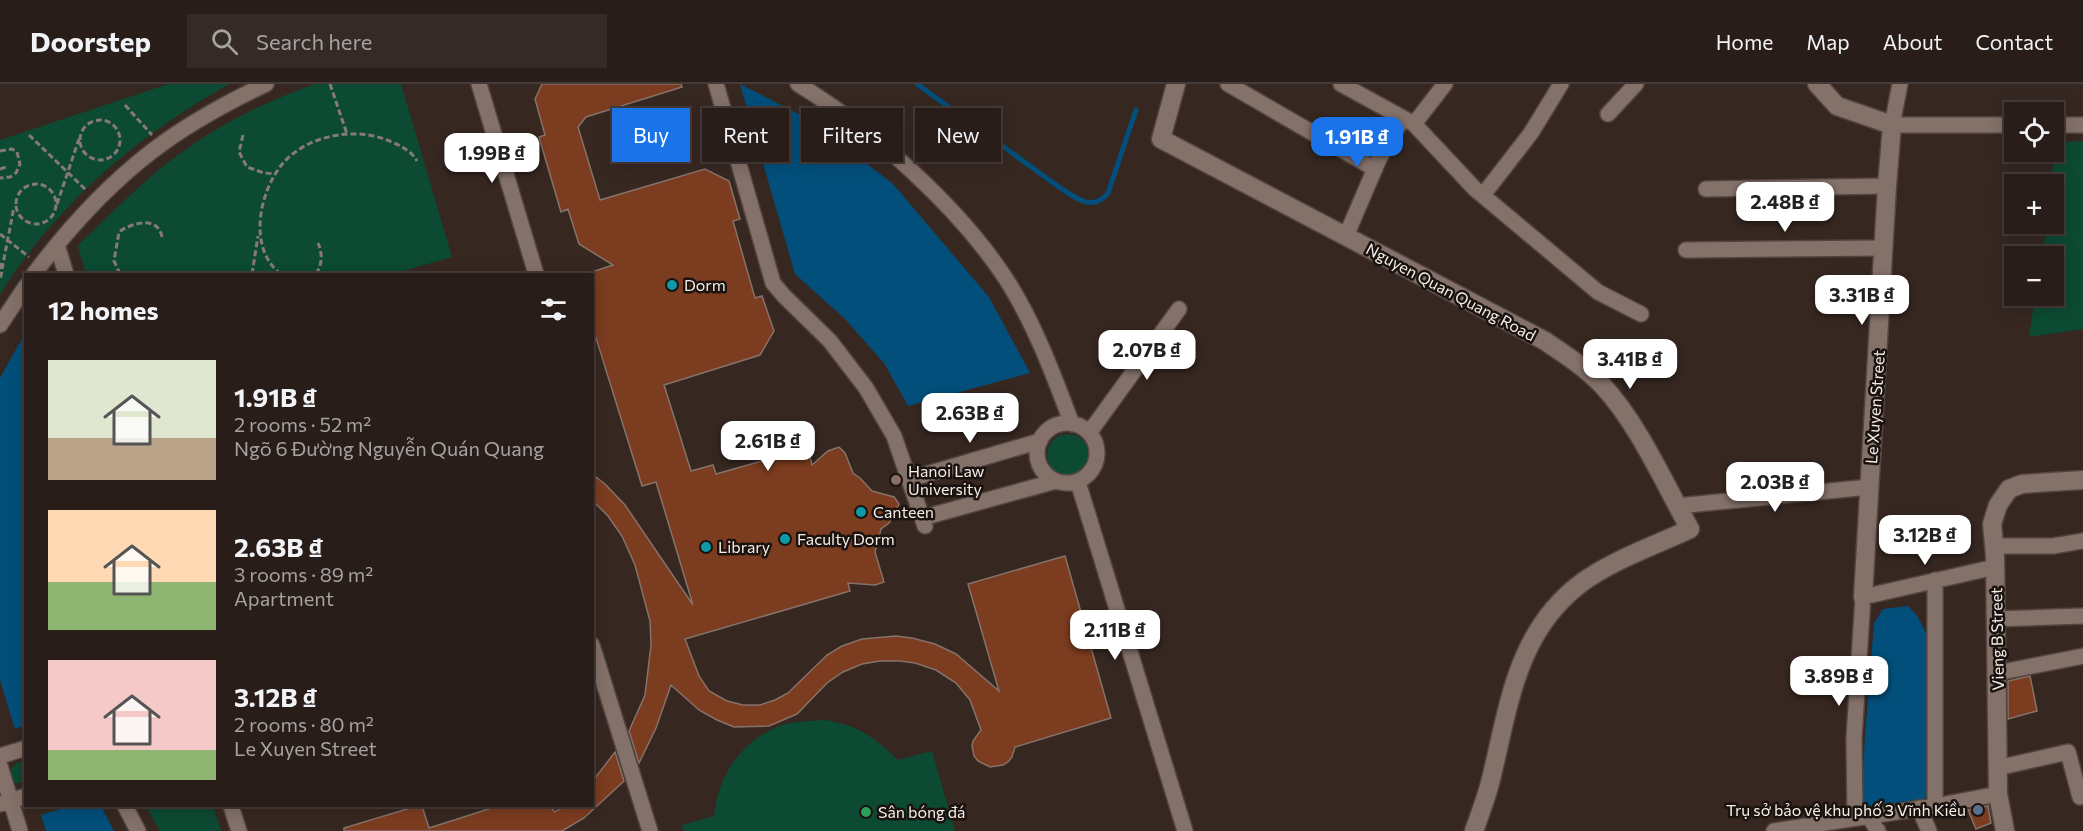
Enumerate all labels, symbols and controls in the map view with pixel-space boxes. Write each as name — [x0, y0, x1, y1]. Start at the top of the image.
search box — [187, 14, 607, 68]
text: Doorstep — [30, 24, 151, 58]
icon: search — [208, 25, 241, 58]
text: Search here — [256, 28, 372, 55]
text: Home — [1716, 29, 1773, 54]
text: Map — [1806, 29, 1850, 54]
text: About — [1883, 29, 1942, 54]
text: Contact — [1975, 29, 2053, 54]
map controls — [2004, 102, 2064, 306]
button: locate — [2004, 102, 2064, 162]
chip: Buy — [612, 108, 690, 162]
chip: Rent — [702, 108, 789, 162]
chip: Filters — [801, 108, 903, 162]
chip: New — [915, 108, 1001, 162]
pin: 1.91B ₫ — [1302, 117, 1412, 168]
text: 1.91B ₫ — [1325, 124, 1389, 148]
pin: 1.99B ₫ — [437, 133, 547, 184]
text: 1.99B ₫ — [458, 140, 526, 164]
button: + — [2004, 174, 2064, 234]
pin: 2.48B ₫ — [1730, 182, 1840, 233]
text: 2.48B ₫ — [1750, 189, 1820, 213]
street label: Nguyen Quan Quang Road — [1363, 239, 1539, 344]
button: − — [2004, 246, 2064, 306]
place label: Dorm — [684, 275, 726, 294]
pin: 3.31B ₫ — [1807, 275, 1917, 326]
marker: Dorm — [665, 278, 679, 292]
text: 3.31B ₫ — [1829, 282, 1895, 306]
icon: filters — [537, 293, 570, 326]
text: 12 homes — [48, 294, 159, 325]
pin: 2.07B ₫ — [1092, 330, 1202, 381]
text: 2.07B ₫ — [1113, 337, 1181, 361]
pin: 3.41B ₫ — [1575, 339, 1685, 390]
text: 3.41B ₫ — [1597, 346, 1663, 370]
street label: Le Xuyen Street — [1861, 349, 1888, 465]
text: 1.91B ₫ — [234, 381, 317, 412]
icon: home — [96, 384, 168, 456]
pin: 2.63B ₫ — [915, 393, 1025, 444]
text: 2.63B ₫ — [936, 400, 1004, 424]
text: 2 rooms · 52 m² — [234, 412, 371, 436]
pin: 2.61B ₫ — [713, 421, 823, 472]
text: 2.61B ₫ — [735, 428, 801, 452]
text: Ngõ 6 Đường Nguyễn Quán Quang — [234, 436, 544, 460]
place label: Hanoi Law University — [908, 461, 985, 498]
pin: 2.03B ₫ — [1720, 462, 1830, 513]
text: 2.03B ₫ — [1740, 469, 1810, 493]
marker: Hanoi Law University — [889, 473, 903, 487]
place label: Canteen — [873, 502, 934, 521]
marker: Canteen — [854, 505, 868, 519]
pin: 3.12B ₫ — [1870, 515, 1980, 566]
text: 3.12B ₫ — [1893, 522, 1957, 546]
place label: Faculty Dorm — [797, 529, 895, 548]
text: 2.63B ₫ — [234, 531, 323, 562]
marker: Faculty Dorm — [778, 532, 792, 546]
icon: home — [96, 534, 168, 606]
place label: Library — [718, 537, 770, 556]
marker: Library — [699, 540, 713, 554]
text: 3 rooms · 89 m² — [234, 562, 373, 586]
text: Apartment — [234, 586, 334, 610]
street label: Vieng B Street — [1986, 587, 2007, 691]
pin: 2.11B ₫ — [1060, 610, 1170, 661]
text: 2.11B ₫ — [1084, 617, 1146, 641]
pin: 3.89B ₫ — [1784, 656, 1894, 707]
text: 3.89B ₫ — [1804, 663, 1874, 687]
text: 3.12B ₫ — [234, 681, 317, 712]
icon: home — [96, 684, 168, 756]
text: 2 rooms · 80 m² — [234, 712, 374, 736]
text: Le Xuyen Street — [234, 736, 377, 760]
place label: Trụ sở bảo vệ khu phố 3 Vĩnh Kiều — [1726, 800, 1966, 819]
place label: Sân bóng đá — [878, 802, 965, 821]
marker: Trụ sở bảo vệ khu phố 3 Vĩnh Kiều — [1971, 803, 1985, 817]
marker: Sân bóng đá — [859, 805, 873, 819]

